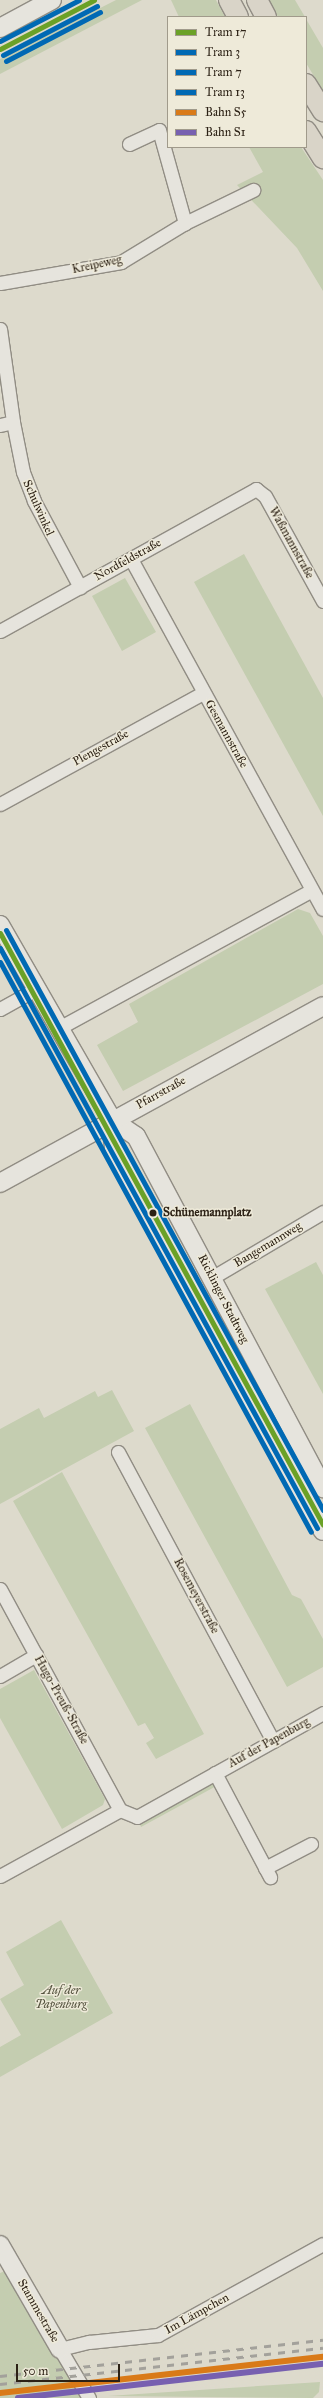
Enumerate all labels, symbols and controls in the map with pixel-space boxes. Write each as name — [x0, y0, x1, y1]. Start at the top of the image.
legend — [167, 16, 307, 148]
text: Tram 17 — [205, 25, 246, 39]
text: Tram 3 — [205, 45, 240, 59]
text: Tram 7 — [205, 65, 242, 79]
text: Tram 13 — [205, 85, 245, 99]
text: Bahn S5 — [205, 105, 246, 119]
text: Bahn S1 — [205, 125, 245, 139]
street label: Kreipeweg — [71, 253, 123, 277]
street label: Schulwinkel — [19, 478, 57, 538]
street label: Waßmannstraße — [265, 505, 317, 581]
street label: Nordfeldstraße — [92, 536, 164, 584]
street label: Gesmannstraße — [201, 697, 251, 771]
street label: Plengestraße — [71, 727, 131, 769]
street label: Pfarrstraße — [134, 1074, 188, 1112]
marker: Schünemannplatz — [146, 1206, 160, 1220]
place label: Schünemannplatz — [163, 1206, 252, 1220]
street label: Bangemannweg — [232, 1219, 304, 1271]
street label: Ricklinger Stadtweg — [194, 1252, 252, 1346]
street label: Rosemeyerstraße — [170, 1556, 222, 1636]
street label: Hugo-Preuß-Straße — [31, 1653, 91, 1747]
street label: Auf der Papenburg — [226, 1715, 312, 1771]
park label: Auf der Papenburg — [35, 1984, 87, 2012]
street label: Stammestraße — [14, 2277, 62, 2345]
street label: Im Lämpchen — [162, 2290, 232, 2338]
scale bar — [18, 2356, 122, 2382]
text: 50 m — [23, 2364, 48, 2378]

